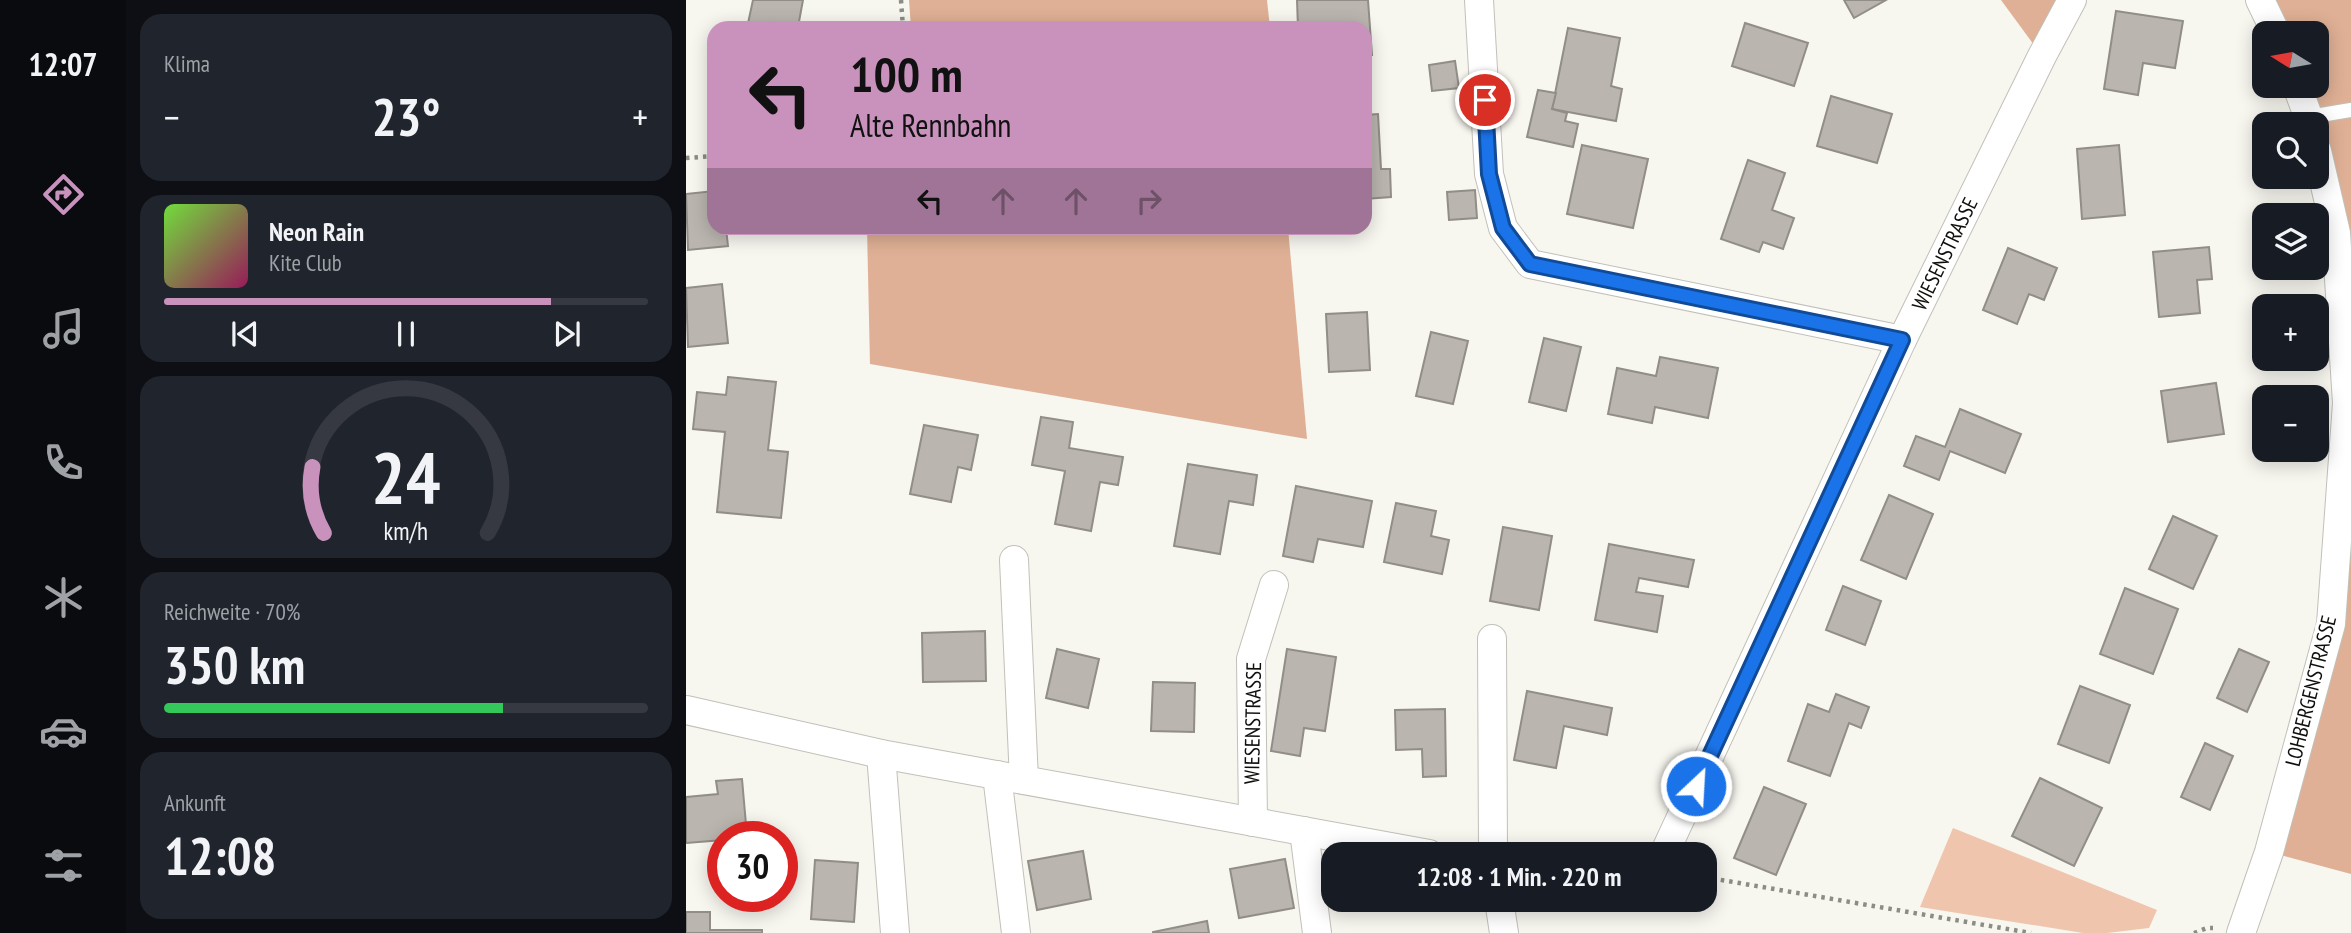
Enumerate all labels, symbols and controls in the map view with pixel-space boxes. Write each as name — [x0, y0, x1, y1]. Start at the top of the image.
north arrow — [2252, 21, 2329, 98]
map controls — [2252, 21, 2329, 462]
text: 100 m — [850, 42, 963, 106]
text: 12:07 — [28, 43, 98, 85]
text: Klima — [164, 49, 210, 78]
icon: left — [735, 49, 826, 140]
pin — [1455, 70, 1515, 130]
icon: arrive — [1466, 81, 1504, 119]
text: 23° — [372, 83, 440, 150]
text: − — [164, 92, 180, 141]
text: + — [632, 92, 648, 141]
text: Alte Rennbahn — [850, 104, 1011, 146]
button: search — [2252, 112, 2329, 189]
icon: directions — [39, 170, 88, 219]
icon: left — [911, 182, 949, 220]
icon: ahead — [984, 182, 1022, 220]
icon: ahead — [1057, 182, 1095, 220]
icon: right — [1130, 182, 1168, 220]
street label: WIESENSTRASSE — [1906, 193, 1983, 315]
button: layers — [2252, 203, 2329, 280]
text: Neon Rain — [269, 215, 364, 248]
text: Kite Club — [269, 248, 342, 277]
button: + — [2252, 294, 2329, 371]
icon: music — [39, 304, 88, 353]
icon: previous — [226, 315, 264, 353]
icon: pause — [387, 315, 425, 353]
icon: next — [548, 315, 586, 353]
button: − — [2252, 385, 2329, 462]
text: 24 — [371, 429, 441, 523]
icon: phone — [39, 438, 88, 487]
text: km/h — [384, 514, 428, 546]
icon: climate — [39, 573, 88, 622]
text: Reichweite · 70% — [164, 597, 300, 626]
street label: LOHBERGENSTRASSE — [2279, 613, 2342, 769]
text: 350 km — [164, 631, 305, 698]
street label: WIESENSTRASSE — [1238, 662, 1267, 784]
icon: car — [39, 707, 88, 756]
position arrow — [1659, 749, 1733, 823]
text: Ankunft — [164, 788, 226, 817]
speed limit sign: 30 — [707, 821, 798, 912]
text: 12:08 — [164, 822, 276, 889]
icon: filters — [39, 841, 88, 890]
text: 12:08 · 1 Min. · 220 m — [1417, 860, 1621, 893]

